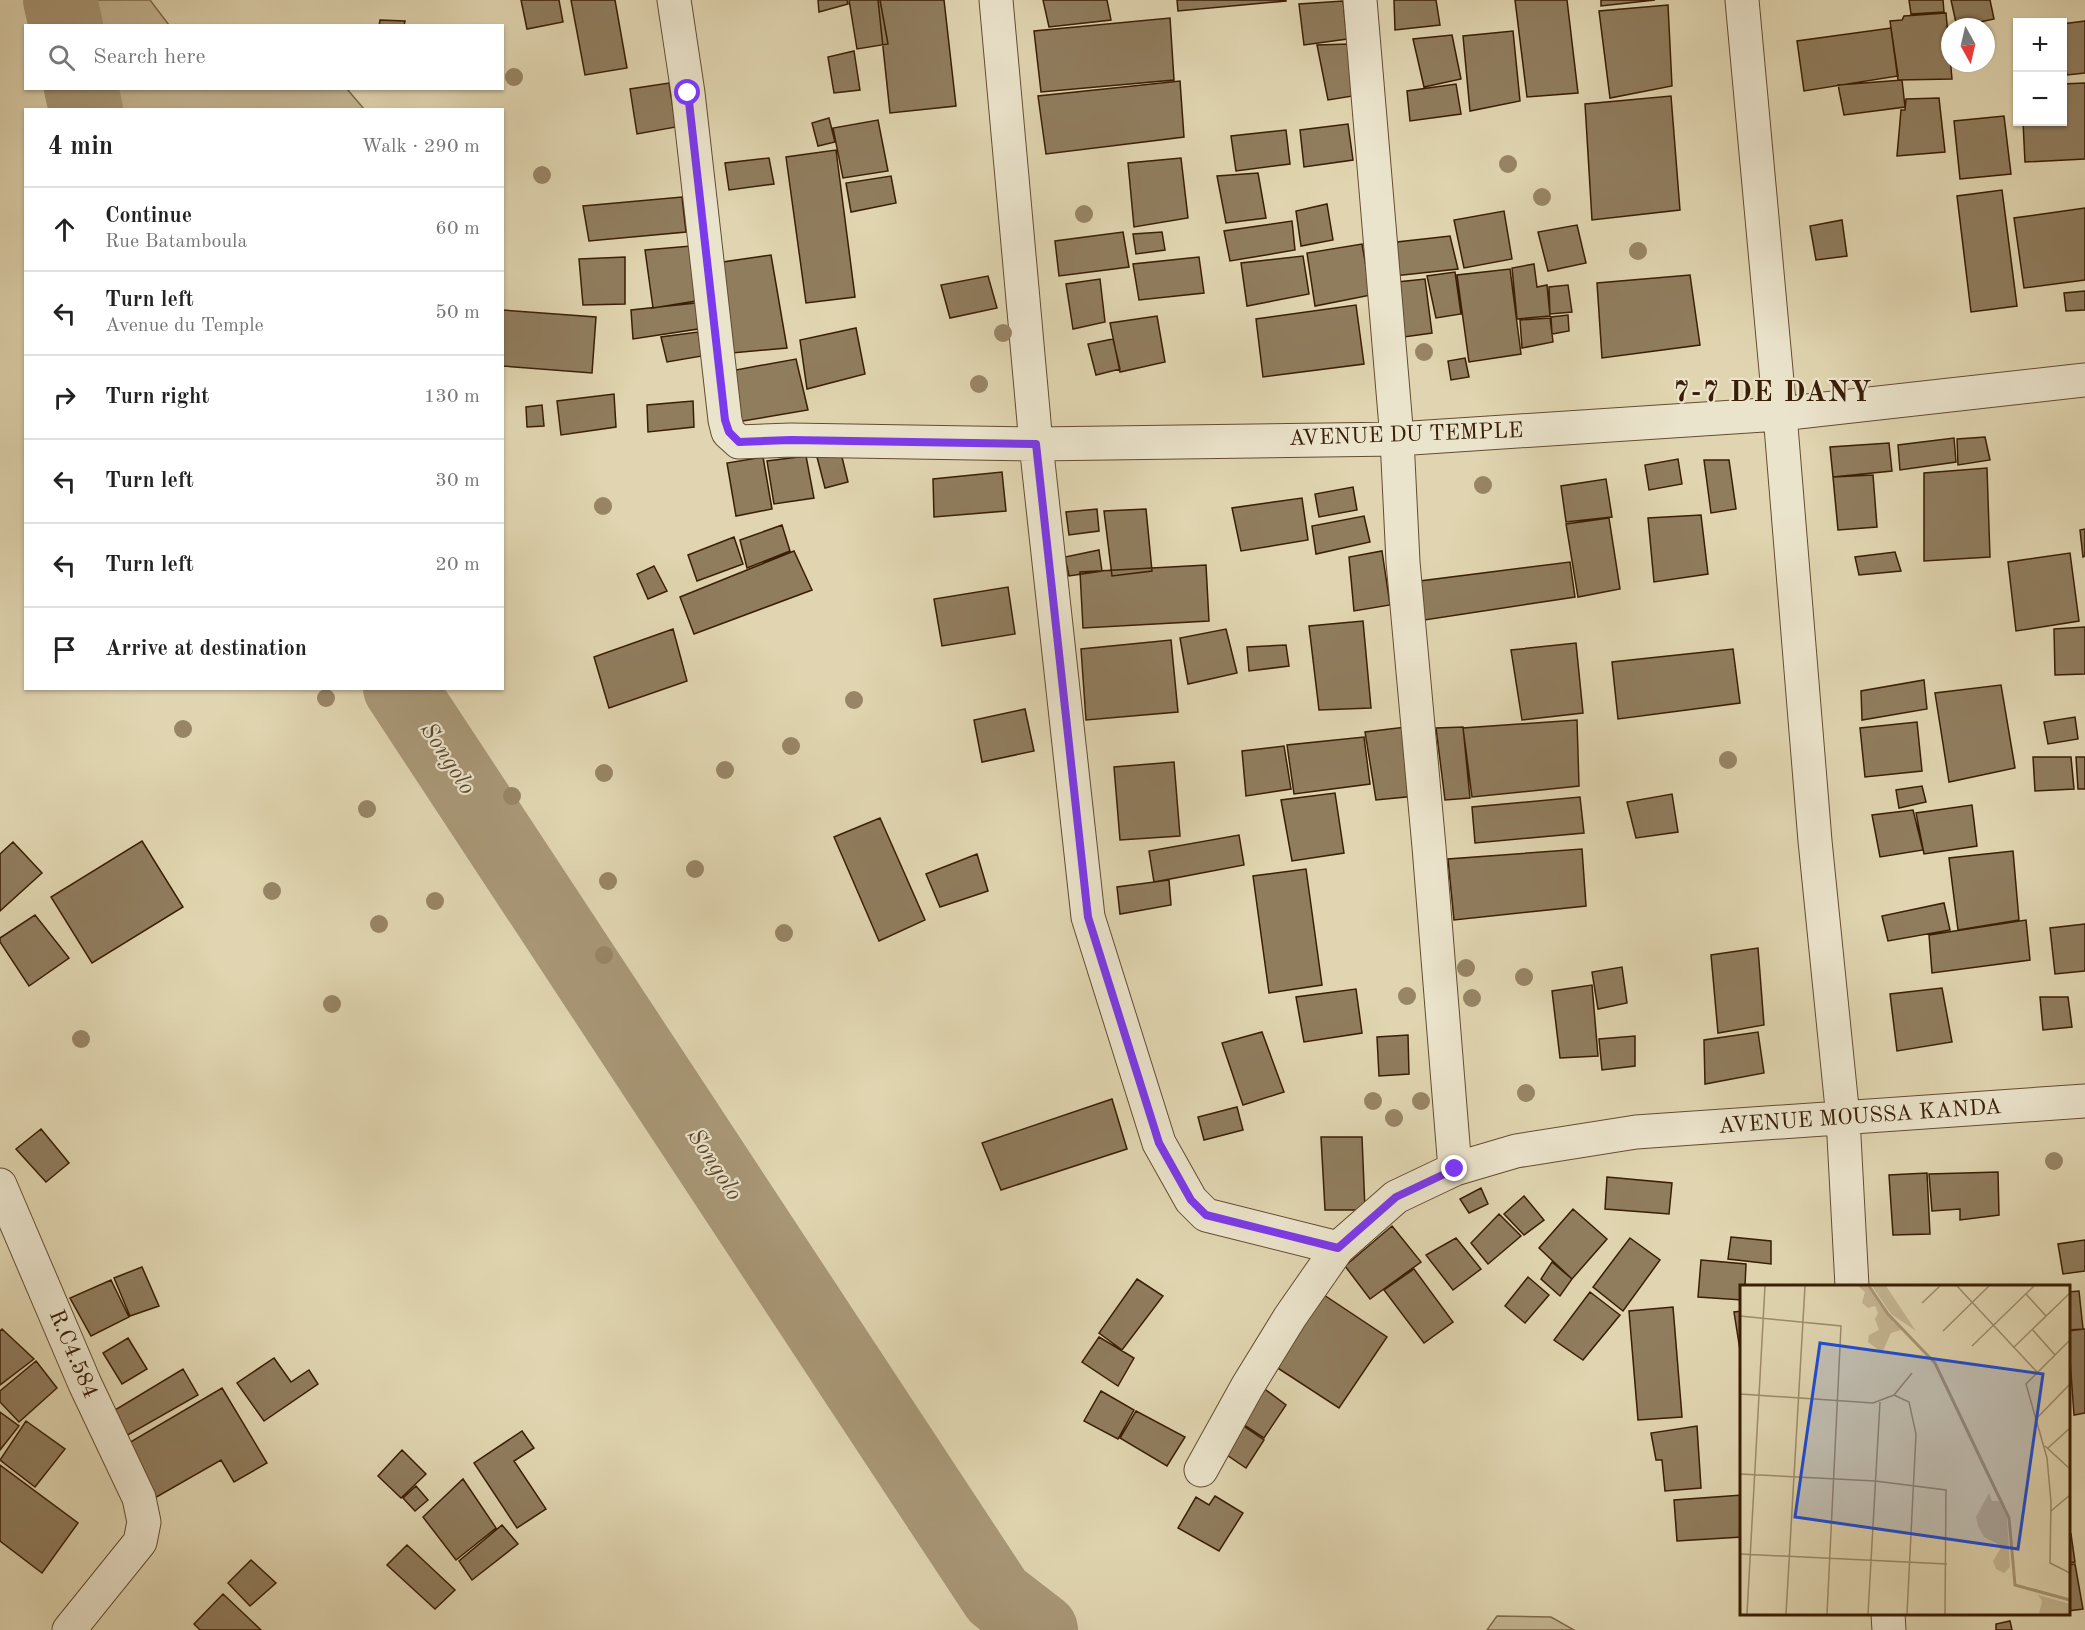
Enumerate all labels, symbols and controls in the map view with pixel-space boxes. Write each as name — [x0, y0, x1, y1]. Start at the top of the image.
north arrow — [1941, 18, 1995, 72]
map controls — [2013, 18, 2067, 126]
button: + — [2013, 18, 2067, 72]
search box — [24, 24, 504, 90]
icon: search — [45, 41, 78, 74]
text: Search here — [93, 46, 206, 68]
button: − — [2013, 72, 2067, 126]
route start — [674, 79, 700, 105]
text: 4 min — [48, 134, 113, 160]
text: Walk · 290 m — [361, 137, 480, 157]
text: Continue — [105, 205, 192, 227]
icon: ahead — [48, 213, 81, 246]
text: 60 m — [435, 219, 480, 239]
text: Rue Batamboula — [105, 232, 247, 252]
text: Turn left — [105, 289, 194, 311]
icon: left — [48, 297, 81, 330]
text: 50 m — [435, 303, 480, 323]
text: Avenue du Temple — [105, 316, 264, 336]
district label: 7-7 DE DANY — [1673, 380, 1873, 408]
icon: right — [48, 381, 81, 414]
text: Turn right — [105, 386, 209, 408]
text: 130 m — [424, 387, 480, 407]
street label: AVENUE DU TEMPLE — [1288, 420, 1524, 450]
icon: left — [48, 465, 81, 498]
text: Turn left — [105, 470, 194, 492]
text: 30 m — [435, 471, 480, 491]
icon: left — [48, 549, 81, 582]
text: Turn left — [105, 554, 194, 576]
text: 20 m — [435, 555, 480, 575]
icon: arrive — [48, 633, 81, 666]
text: Arrive at destination — [105, 638, 307, 660]
water label: Songolo — [415, 719, 479, 799]
street label: AVENUE MOUSSA KANDA — [1718, 1096, 2003, 1138]
water label: Songolo — [682, 1125, 746, 1205]
route end — [1441, 1155, 1467, 1181]
inset map — [1740, 1285, 2070, 1615]
street label: R.C4.584 — [45, 1307, 101, 1401]

